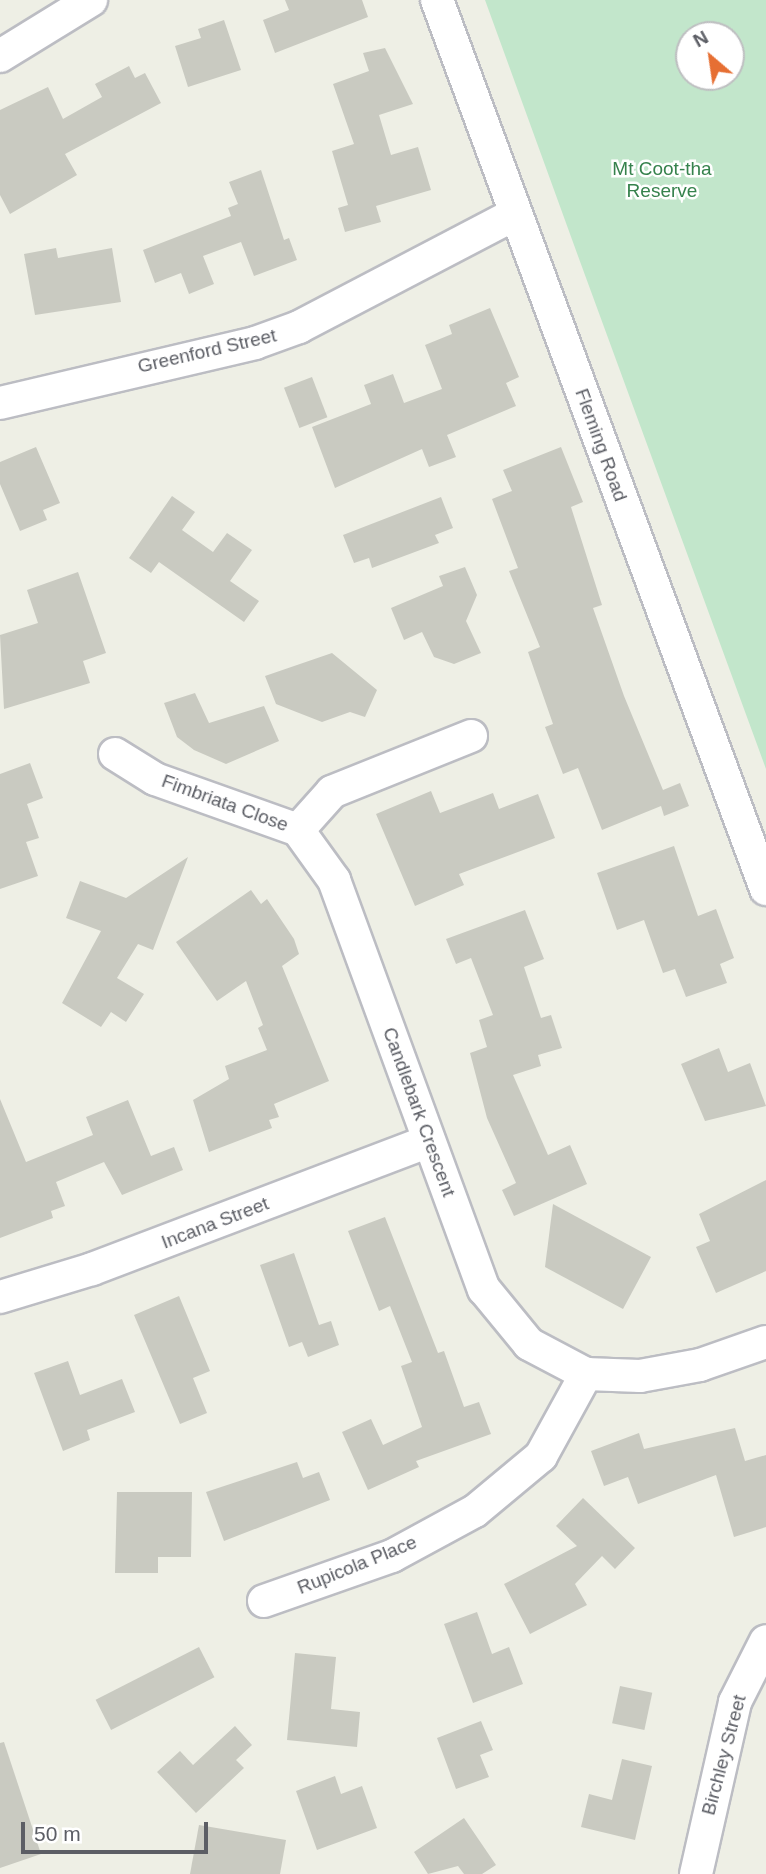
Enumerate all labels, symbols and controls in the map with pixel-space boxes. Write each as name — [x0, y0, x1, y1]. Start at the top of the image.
north arrow — [675, 21, 745, 91]
text: N — [689, 26, 712, 51]
park label: Mt Coot-tha Reserve — [612, 158, 712, 202]
street label: Greenford Street — [135, 324, 279, 378]
street label: Fleming Road — [570, 386, 632, 504]
street label: Fimbriata Close — [159, 770, 291, 836]
street label: Candlebark Crescent — [378, 1024, 460, 1200]
street label: Incana Street — [158, 1192, 272, 1254]
street label: Rupicola Place — [294, 1531, 420, 1599]
street label: Birchley Street — [697, 1692, 751, 1818]
scale bar — [24, 1808, 212, 1852]
text: 50 m — [34, 1822, 81, 1845]

